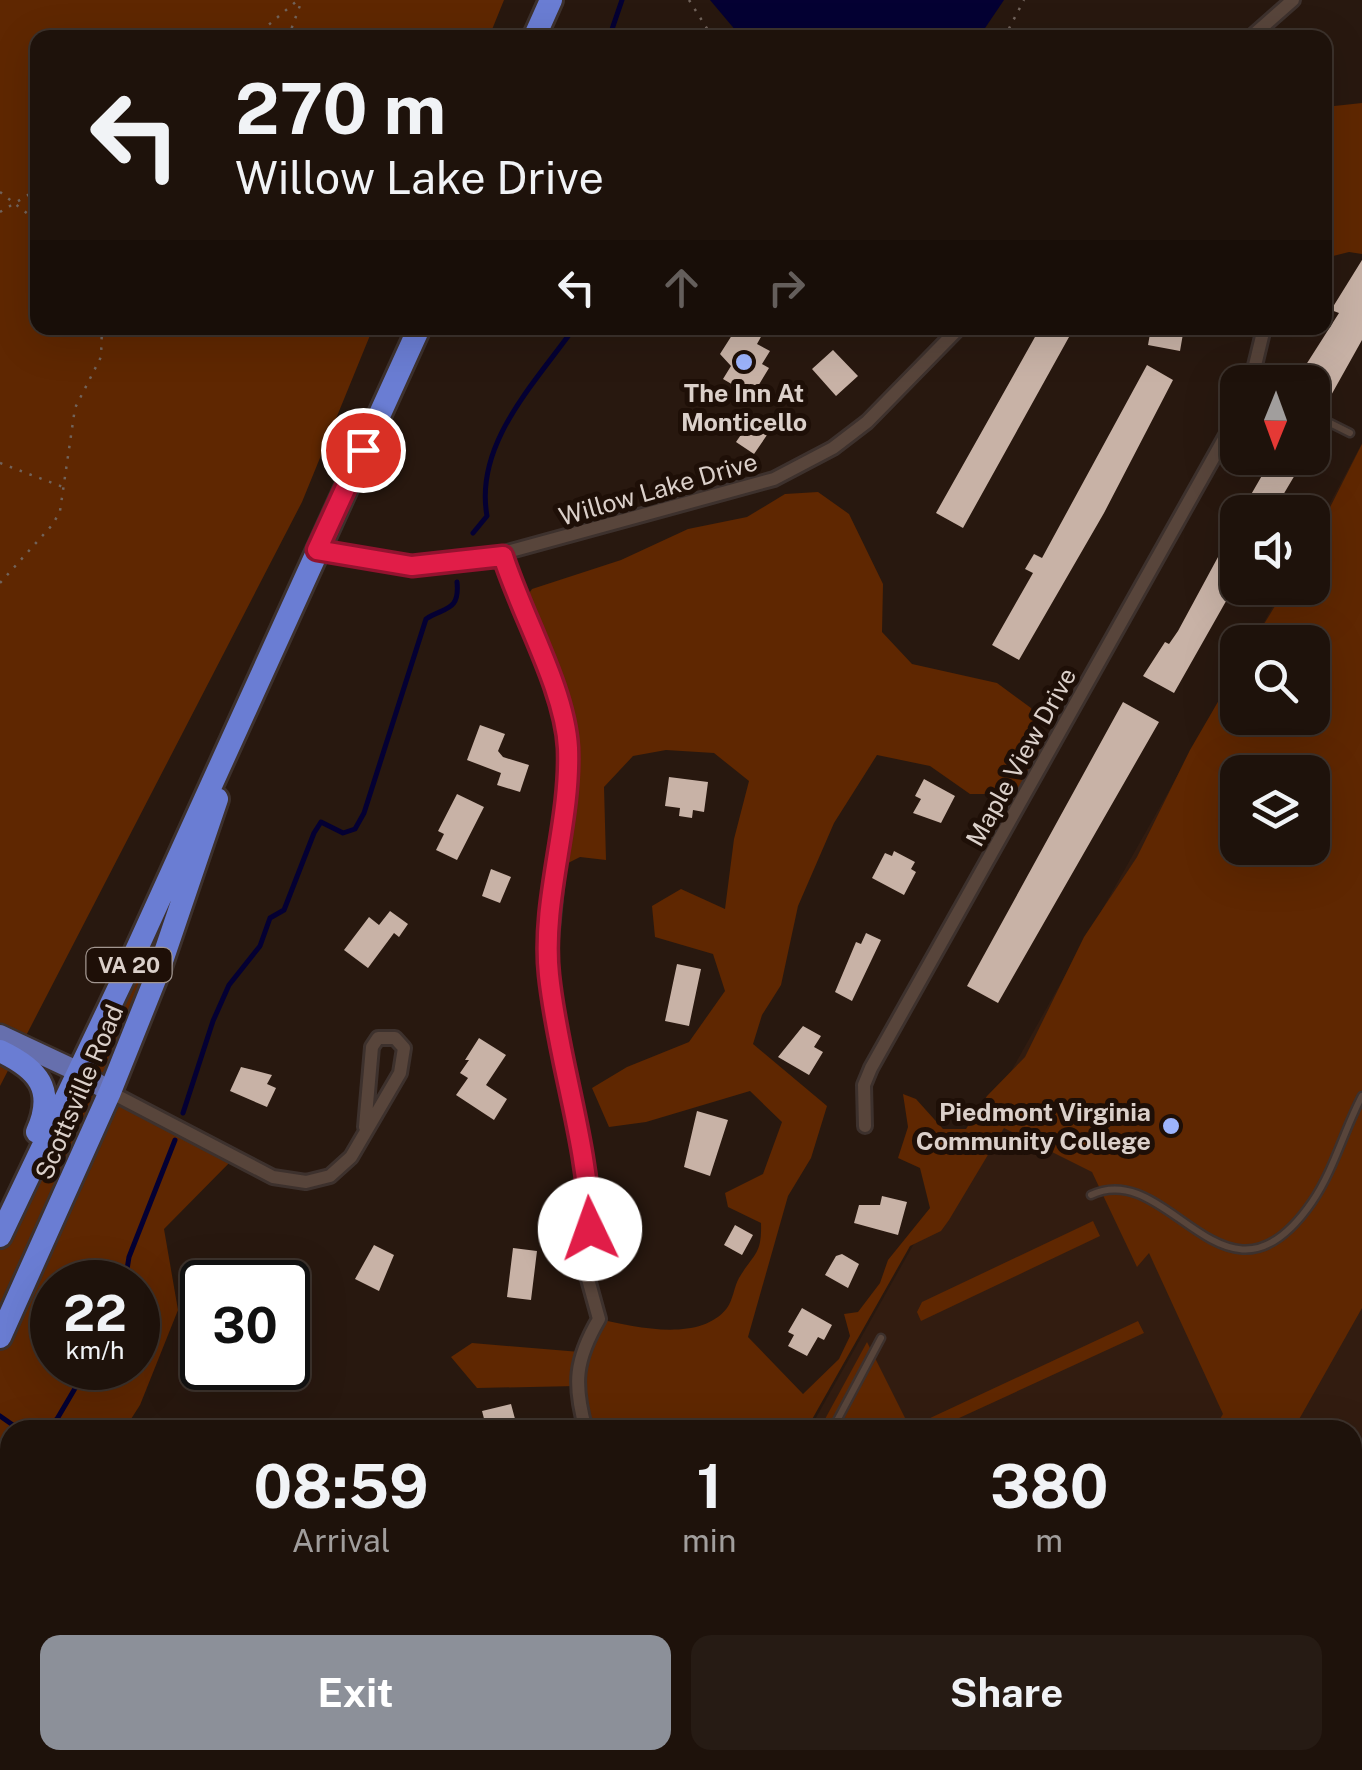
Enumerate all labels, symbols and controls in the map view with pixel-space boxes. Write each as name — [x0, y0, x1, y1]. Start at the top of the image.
text: 270 m — [235, 67, 446, 150]
icon: left — [70, 70, 200, 200]
text: Willow Lake Drive — [235, 151, 604, 204]
icon: left — [549, 260, 604, 315]
icon: ahead — [654, 260, 709, 315]
icon: right — [759, 260, 814, 315]
marker: The Inn At Monticello — [733, 351, 755, 373]
north arrow — [1220, 365, 1330, 475]
map controls — [1220, 365, 1330, 865]
place label: The Inn At Monticello — [681, 378, 807, 437]
pin — [321, 408, 406, 493]
icon: arrive — [336, 423, 391, 478]
street label: Willow Lake Drive — [555, 446, 761, 532]
button: sound — [1220, 495, 1330, 605]
button: search — [1220, 625, 1330, 735]
street label: Maple View Drive — [960, 662, 1082, 852]
button: layers — [1220, 755, 1330, 865]
road number: VA 20 — [86, 948, 172, 982]
street label: Scottsville Road — [29, 1000, 129, 1184]
place label: Piedmont Virginia Community College — [916, 1097, 1151, 1156]
marker: Piedmont Virginia Community College — [1160, 1115, 1182, 1137]
position arrow — [538, 1177, 642, 1281]
speed limit sign: 30 — [180, 1260, 310, 1390]
text: 22 — [63, 1283, 127, 1342]
text: km/h — [66, 1335, 124, 1365]
text: 08:59 — [254, 1451, 429, 1522]
text: 1 — [696, 1451, 722, 1522]
text: 380 — [990, 1451, 1108, 1522]
text: Arrival — [292, 1522, 390, 1559]
text: min — [682, 1522, 736, 1559]
text: m — [1035, 1522, 1063, 1559]
button: Exit — [40, 1635, 671, 1750]
button: Share — [691, 1635, 1322, 1750]

